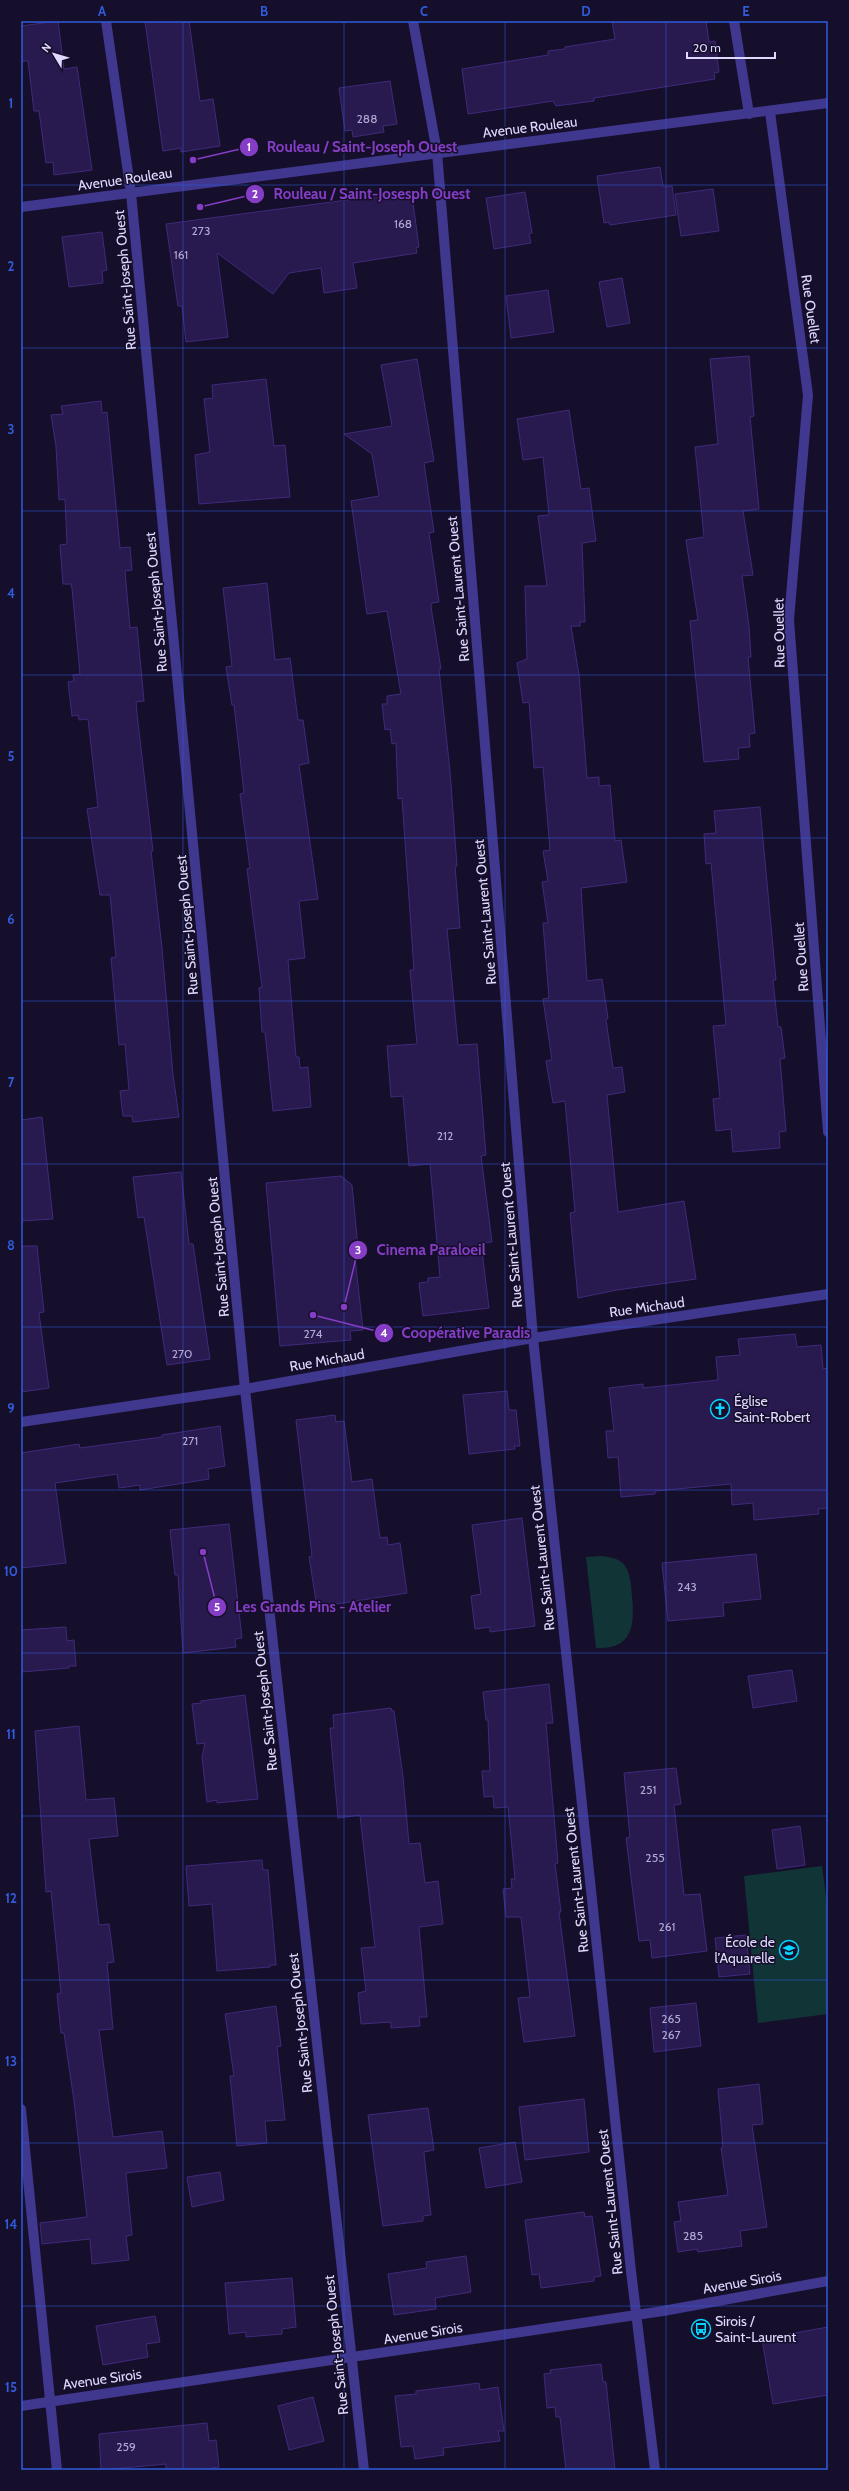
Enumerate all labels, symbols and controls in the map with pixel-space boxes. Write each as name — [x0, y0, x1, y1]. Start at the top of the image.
text: A — [98, 3, 107, 19]
text: B — [260, 3, 268, 19]
text: C — [420, 3, 428, 19]
text: D — [581, 3, 591, 19]
text: E — [742, 3, 750, 19]
north arrow — [34, 34, 74, 74]
scale bar — [687, 34, 775, 60]
text: N — [38, 40, 54, 55]
text: 20 m — [693, 40, 721, 55]
text: 1 — [9, 95, 13, 111]
house number: 288 — [357, 111, 377, 126]
street label: Avenue Rouleau — [482, 112, 578, 142]
callout: Rouleau / Saint-Joseph Ouest — [239, 133, 466, 160]
text: Rouleau / Saint-Joseph Ouest — [267, 138, 457, 156]
text: 1 — [247, 139, 251, 154]
street label: Avenue Rouleau — [77, 163, 173, 195]
callout: Rouleau / Saint-Josesph Ouest — [245, 180, 478, 207]
text: Rouleau / Saint-Josesph Ouest — [274, 185, 470, 203]
text: 2 — [252, 186, 258, 201]
street label: Rue Saint-Joseph Ouest — [110, 209, 140, 351]
house number: 168 — [394, 216, 412, 231]
house number: 273 — [192, 223, 210, 238]
house number: 161 — [174, 247, 188, 262]
text: 2 — [8, 258, 15, 274]
street label: Rue Ouellet — [797, 273, 825, 345]
text: 3 — [7, 421, 15, 437]
street label: Rue Saint-Laurent Ouest — [443, 515, 473, 662]
street label: Rue Saint-Joseph Ouest — [141, 531, 171, 673]
text: 4 — [7, 585, 15, 601]
street label: Rue Ouellet — [769, 598, 789, 668]
text: 5 — [8, 748, 15, 764]
street label: Rue Saint-Laurent Ouest — [470, 838, 500, 985]
street label: Rue Saint-Joseph Ouest — [172, 854, 202, 996]
text: 6 — [7, 911, 15, 927]
street label: Rue Ouellet — [790, 921, 812, 992]
text: 7 — [8, 1074, 15, 1090]
house number: 212 — [437, 1128, 453, 1143]
street label: Rue Saint-Laurent Ouest — [496, 1161, 526, 1308]
street label: Rue Saint-Joseph Ouest — [203, 1176, 233, 1318]
callout: Cinema Paraloeil — [348, 1236, 494, 1263]
text: 8 — [7, 1237, 15, 1253]
text: Cinema Paraloeil — [376, 1241, 486, 1259]
text: 3 — [355, 1242, 361, 1257]
street label: Rue Michaud — [608, 1293, 686, 1321]
callout: Coopérative Paradis — [374, 1319, 539, 1346]
text: Coopérative Paradis — [402, 1324, 530, 1342]
text: 4 — [380, 1325, 388, 1340]
house number: 274 — [304, 1326, 322, 1341]
street label: Rue Michaud — [288, 1345, 366, 1375]
house number: 270 — [172, 1346, 192, 1361]
place label: Église Saint-Robert — [734, 1392, 810, 1426]
church icon: Église Saint-Robert — [709, 1398, 731, 1420]
text: 9 — [7, 1400, 15, 1416]
house number: 271 — [182, 1433, 198, 1448]
street label: Rue Saint-Laurent Ouest — [525, 1484, 559, 1632]
text: 10 — [4, 1563, 18, 1579]
house number: 243 — [677, 1579, 697, 1594]
callout: Les Grands Pins - Atelier — [207, 1594, 399, 1621]
text: Les Grands Pins - Atelier — [235, 1598, 391, 1616]
text: 5 — [214, 1599, 220, 1614]
street label: Rue Saint-Joseph Ouest — [249, 1630, 281, 1772]
text: 11 — [6, 1726, 16, 1742]
house number: 251 — [640, 1782, 656, 1797]
street label: Rue Saint-Laurent Ouest — [559, 1806, 593, 1954]
house number: 255 — [645, 1850, 665, 1865]
text: 12 — [5, 1890, 17, 1906]
house number: 261 — [659, 1919, 675, 1934]
place label: École de l’Aquarelle — [715, 1933, 775, 1967]
school or university icon: École de l’Aquarelle — [778, 1939, 800, 1961]
street label: Rue Saint-Joseph Ouest — [284, 1952, 316, 2094]
house number: 265 — [661, 2011, 681, 2026]
house number: 267 — [661, 2027, 681, 2042]
text: 13 — [5, 2053, 17, 2069]
street label: Rue Saint-Laurent Ouest — [593, 2128, 627, 2276]
text: 14 — [5, 2216, 17, 2232]
house number: 285 — [683, 2228, 703, 2243]
street label: Avenue Sirois — [701, 2266, 783, 2298]
street label: Rue Saint-Joseph Ouest — [320, 2274, 352, 2416]
place label: Sirois / Saint-Laurent — [715, 2312, 796, 2346]
street label: Avenue Sirois — [382, 2318, 464, 2348]
bus stop icon: Sirois / Saint-Laurent — [690, 2318, 712, 2340]
street label: Avenue Sirois — [61, 2365, 143, 2393]
text: 15 — [5, 2379, 17, 2395]
house number: 259 — [116, 2439, 136, 2454]

